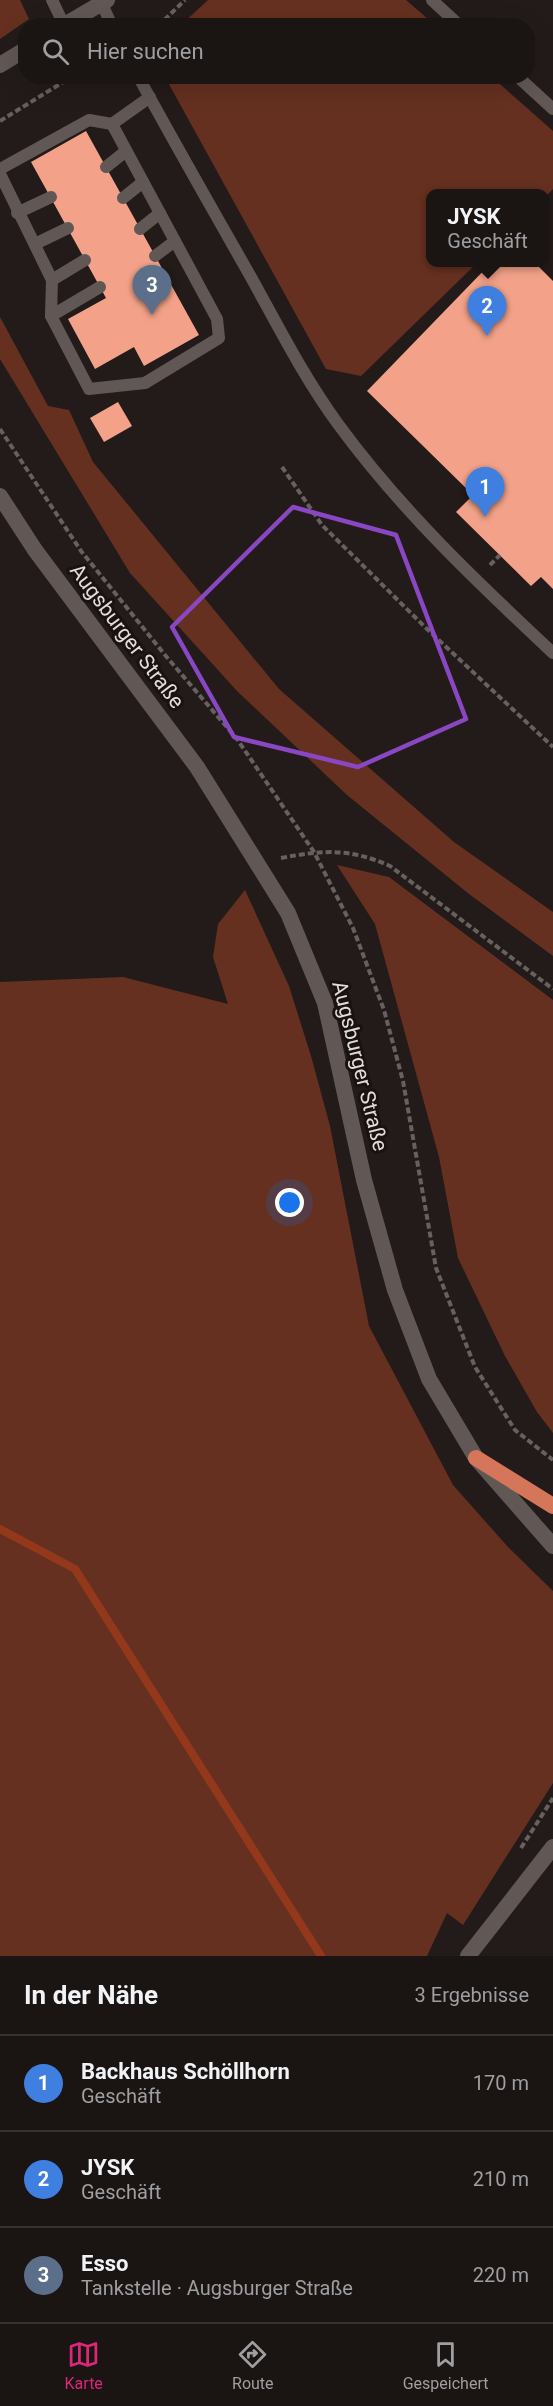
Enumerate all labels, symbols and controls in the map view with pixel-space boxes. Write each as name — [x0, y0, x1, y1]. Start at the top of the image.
search box — [18, 18, 535, 84]
icon: search — [39, 35, 72, 68]
text: Hier suchen — [87, 39, 204, 64]
popup — [426, 189, 549, 267]
text: JYSK — [447, 204, 501, 229]
text: Geschäft — [447, 229, 528, 253]
pin: 3 — [132, 266, 172, 315]
pin: 2 — [468, 286, 506, 336]
pin: 1 — [466, 468, 504, 517]
street label: Augsburger Straße — [65, 559, 189, 713]
street label: Augsburger Straße — [327, 978, 393, 1154]
your location — [275, 1188, 304, 1217]
text: In der Nähe — [24, 1980, 158, 2010]
text: 3 Ergebnisse — [415, 1983, 529, 2007]
text: Backhaus Schöllhorn — [81, 2059, 290, 2084]
text: 1 — [38, 2071, 49, 2095]
text: 170 m — [473, 2071, 529, 2095]
text: Geschäft — [81, 2084, 161, 2108]
text: JYSK — [81, 2155, 134, 2180]
text: 2 — [38, 2167, 49, 2191]
text: 210 m — [473, 2167, 529, 2191]
text: Geschäft — [81, 2180, 161, 2204]
text: Esso — [81, 2251, 128, 2276]
text: 3 — [38, 2263, 49, 2287]
text: 220 m — [473, 2263, 529, 2287]
text: Tankstelle · Augsburger Straße — [81, 2276, 353, 2300]
tab: Karte — [65, 2338, 103, 2393]
tab: Route — [232, 2338, 274, 2393]
tab: Gespeichert — [403, 2338, 488, 2393]

